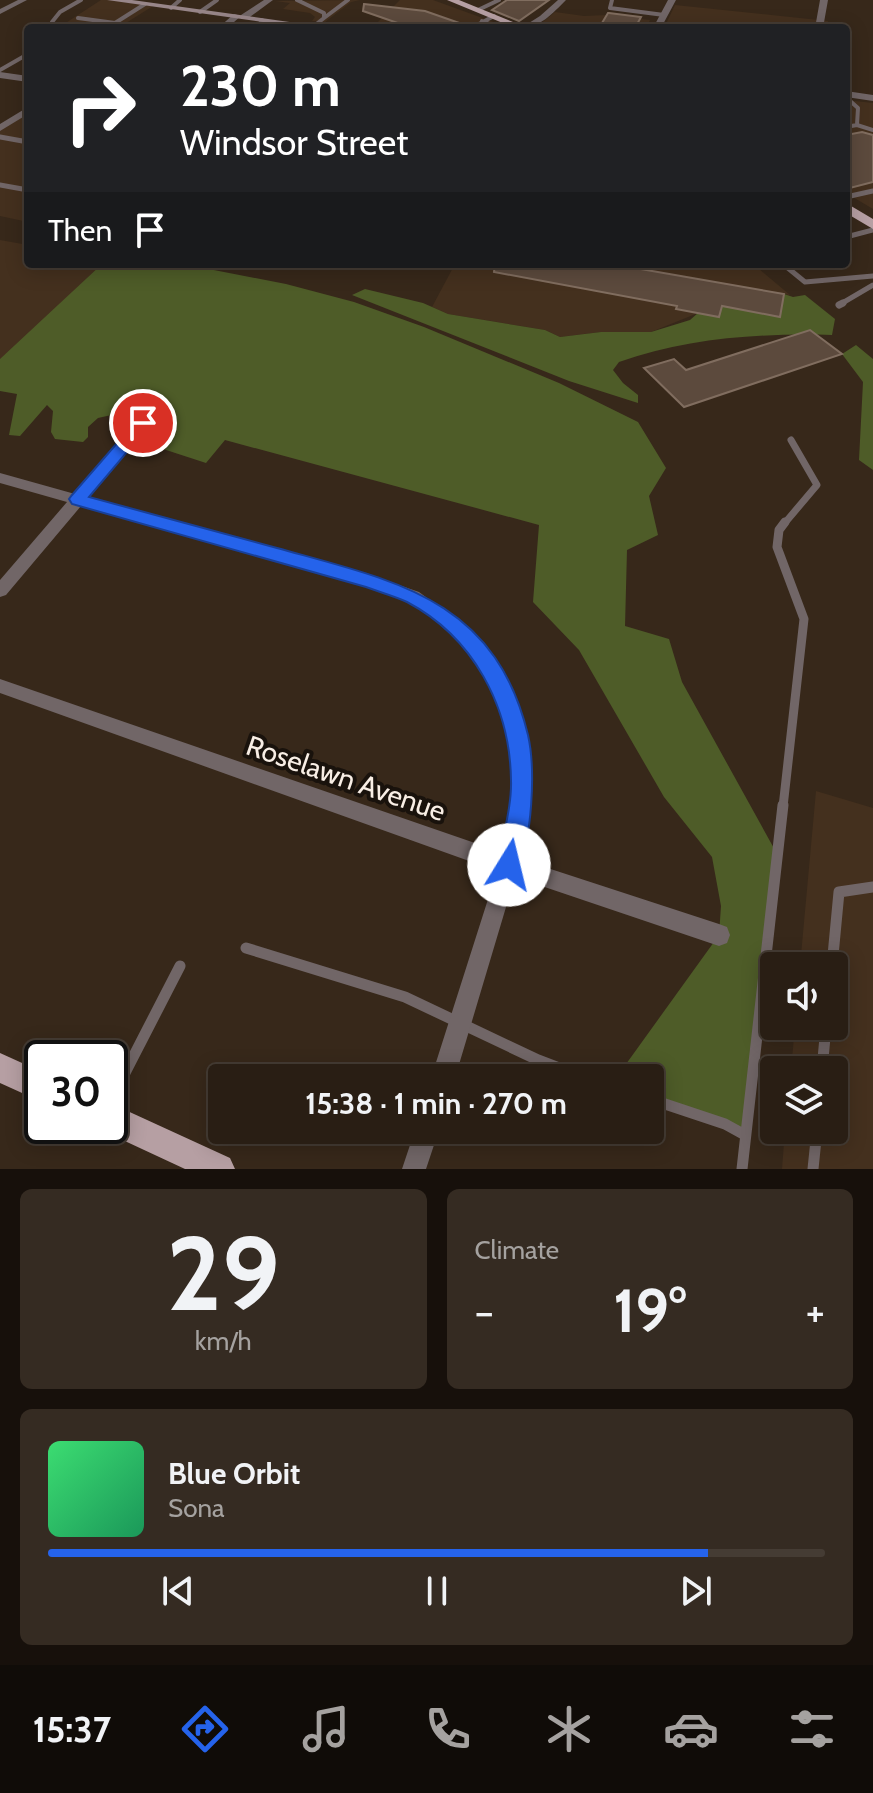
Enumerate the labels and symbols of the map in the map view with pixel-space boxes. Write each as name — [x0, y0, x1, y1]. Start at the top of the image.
pin — [109, 389, 177, 457]
street label: Roselawn Avenue — [242, 728, 450, 828]
position arrow — [467, 823, 551, 907]
speed limit sign: 30 — [24, 1040, 128, 1144]

